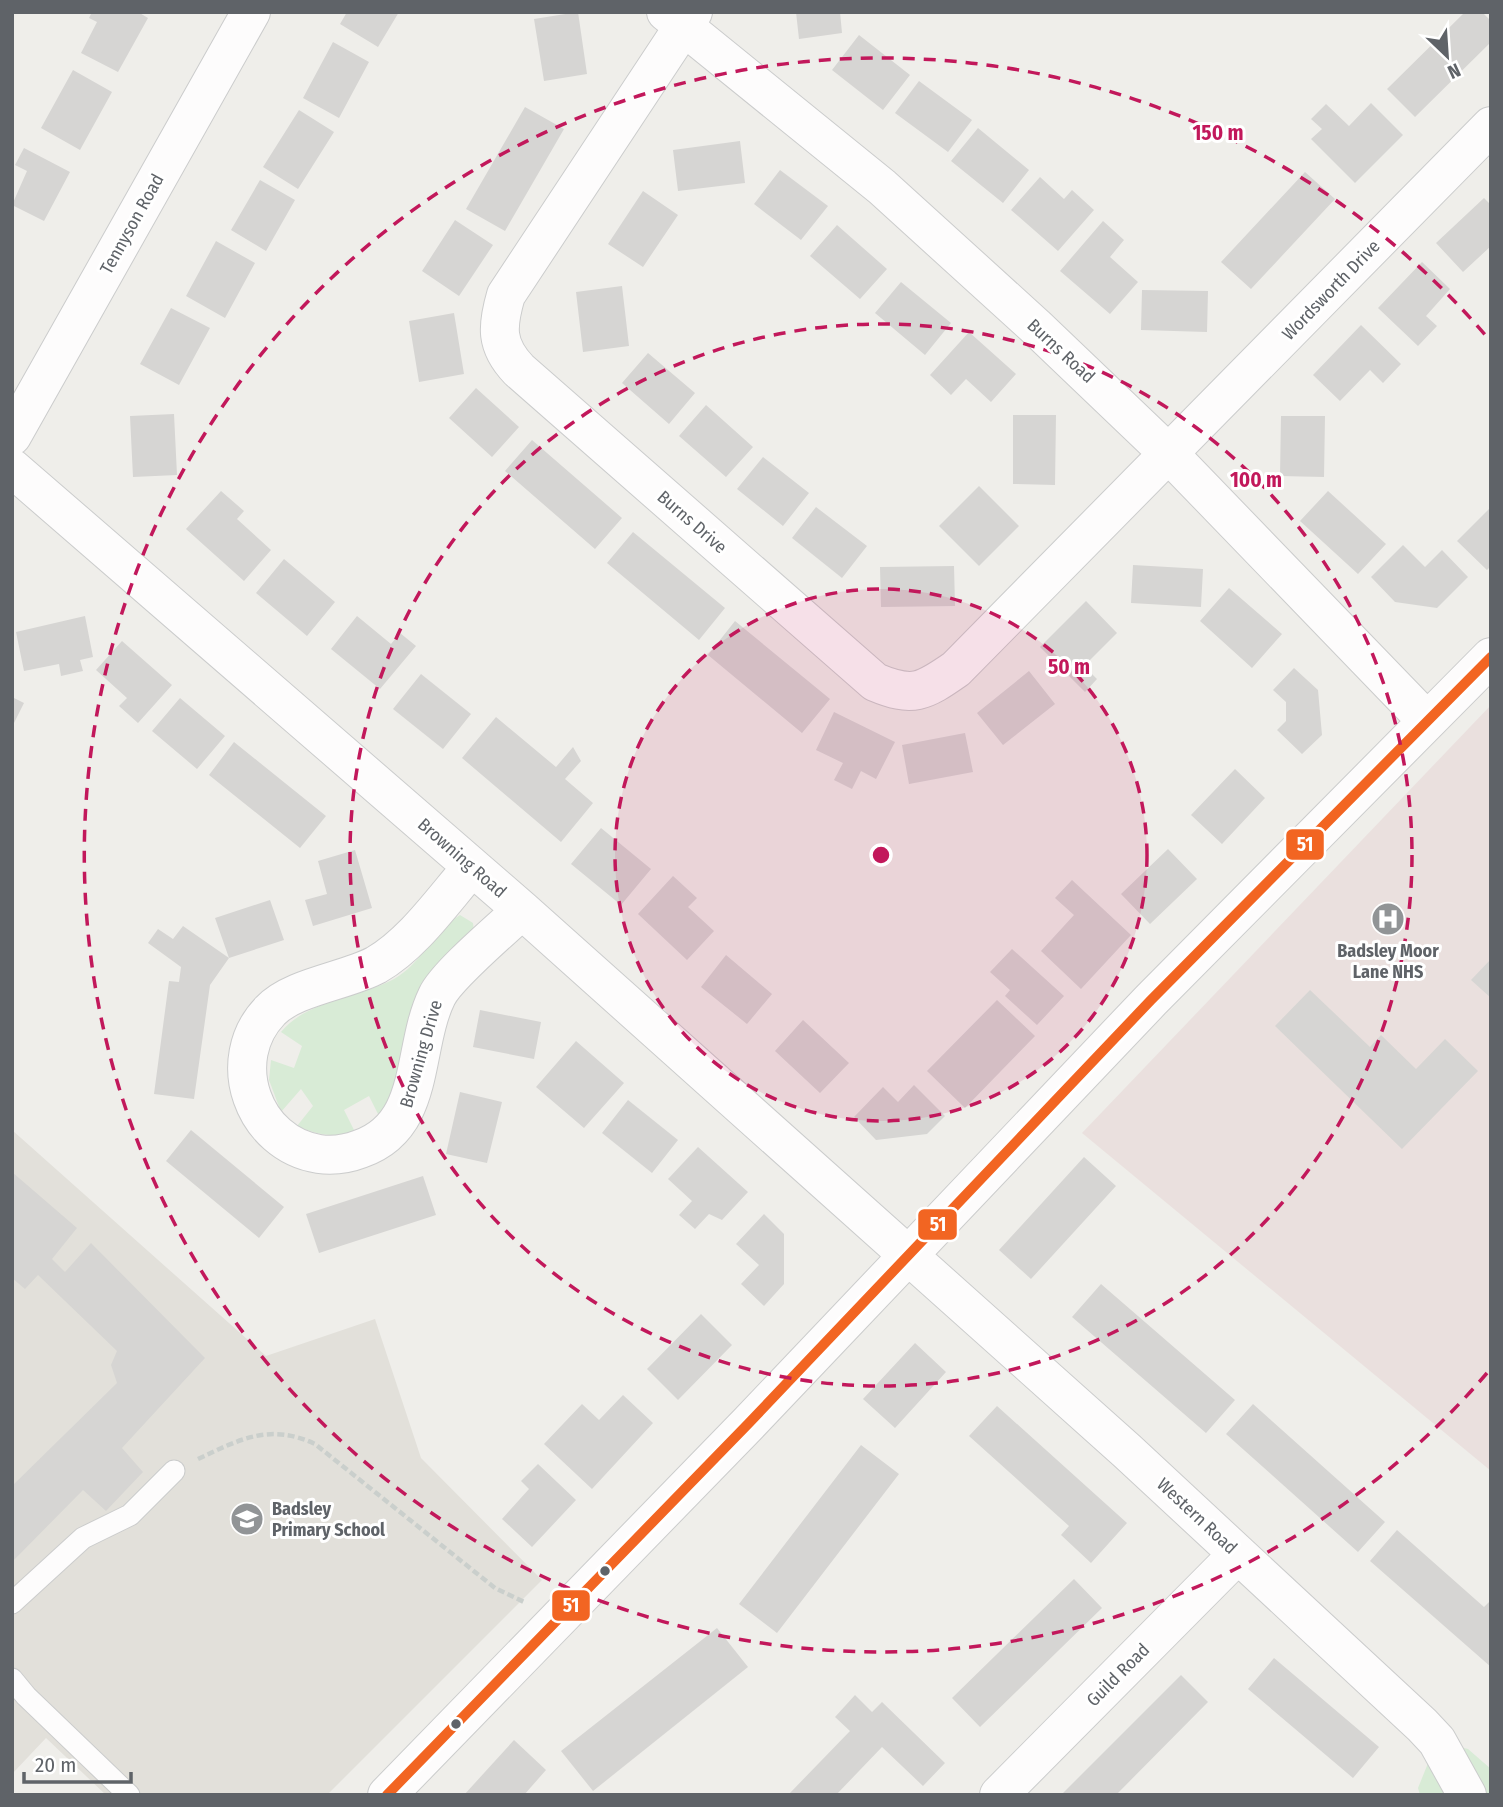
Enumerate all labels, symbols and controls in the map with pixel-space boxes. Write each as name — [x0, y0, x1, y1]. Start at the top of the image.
north arrow — [1412, 21, 1482, 91]
text: N — [1444, 58, 1464, 84]
text: 150 m — [1192, 120, 1244, 146]
street label: Tennyson Road — [95, 170, 169, 278]
street label: Wordsworth Drive — [1278, 235, 1384, 345]
street label: Burns Road — [1023, 314, 1099, 388]
text: 100 m — [1230, 467, 1282, 493]
street label: Burns Drive — [653, 486, 731, 558]
text: 50 m — [1048, 654, 1090, 680]
street label: Browning Road — [413, 813, 511, 903]
line badge: 51 — [1285, 828, 1325, 861]
text: 51 — [1297, 833, 1313, 856]
centre of rings — [869, 843, 893, 867]
hospital icon: Badsley Moor Lane NHS — [1369, 900, 1407, 938]
place label: Badsley Moor Lane NHS — [1337, 940, 1439, 983]
street label: Browning Drive — [395, 997, 447, 1110]
line badge: 51 — [917, 1208, 958, 1241]
text: 51 — [930, 1213, 946, 1236]
street label: Western Road — [1152, 1473, 1242, 1559]
place label: Badsley Primary School — [272, 1498, 385, 1541]
school or university icon: Badsley Primary School — [228, 1500, 266, 1538]
unlabelled marker — [598, 1564, 612, 1578]
line badge: 51 — [551, 1589, 591, 1622]
text: 51 — [563, 1594, 579, 1617]
street label: Guild Road — [1082, 1639, 1154, 1711]
unlabelled marker — [449, 1717, 463, 1731]
scale bar — [24, 1741, 131, 1785]
text: 20 m — [35, 1752, 76, 1778]

